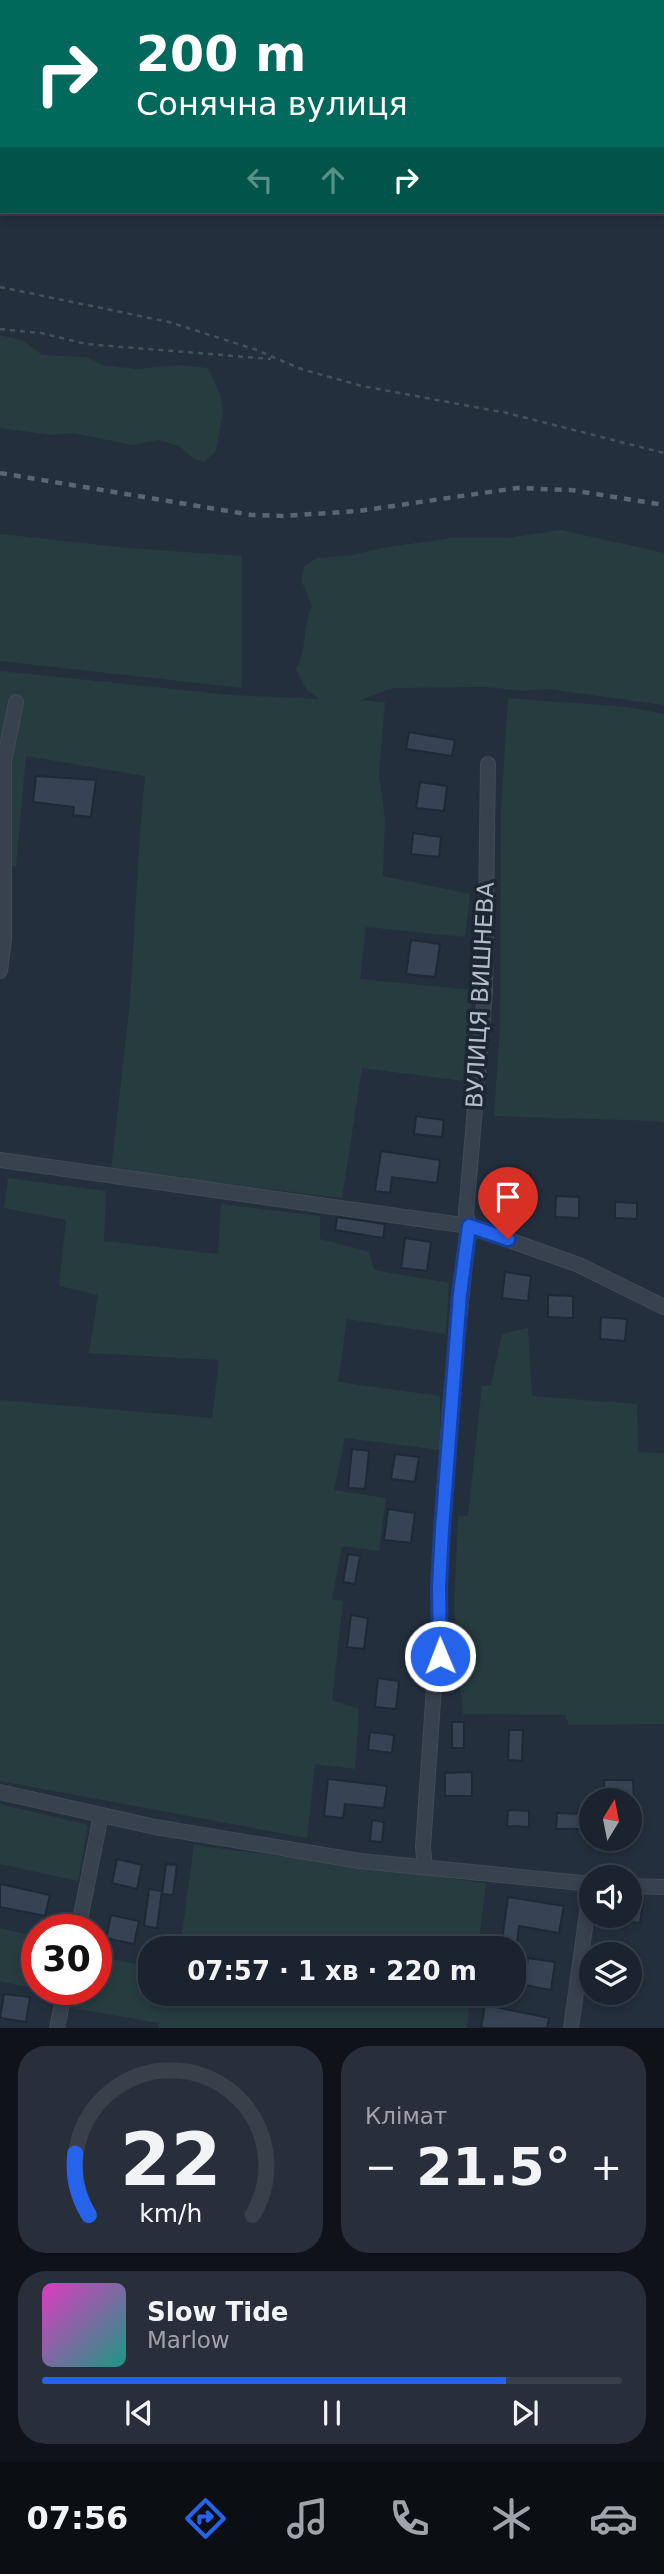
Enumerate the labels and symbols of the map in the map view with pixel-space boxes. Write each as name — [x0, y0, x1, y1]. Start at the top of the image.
street label: ВУЛИЦЯ ВИШНЕВА — [461, 881, 499, 1109]
pin — [478, 1167, 538, 1239]
position arrow — [403, 1619, 477, 1693]
north arrow — [579, 1788, 642, 1852]
speed limit sign: 30 — [21, 1914, 112, 2005]

